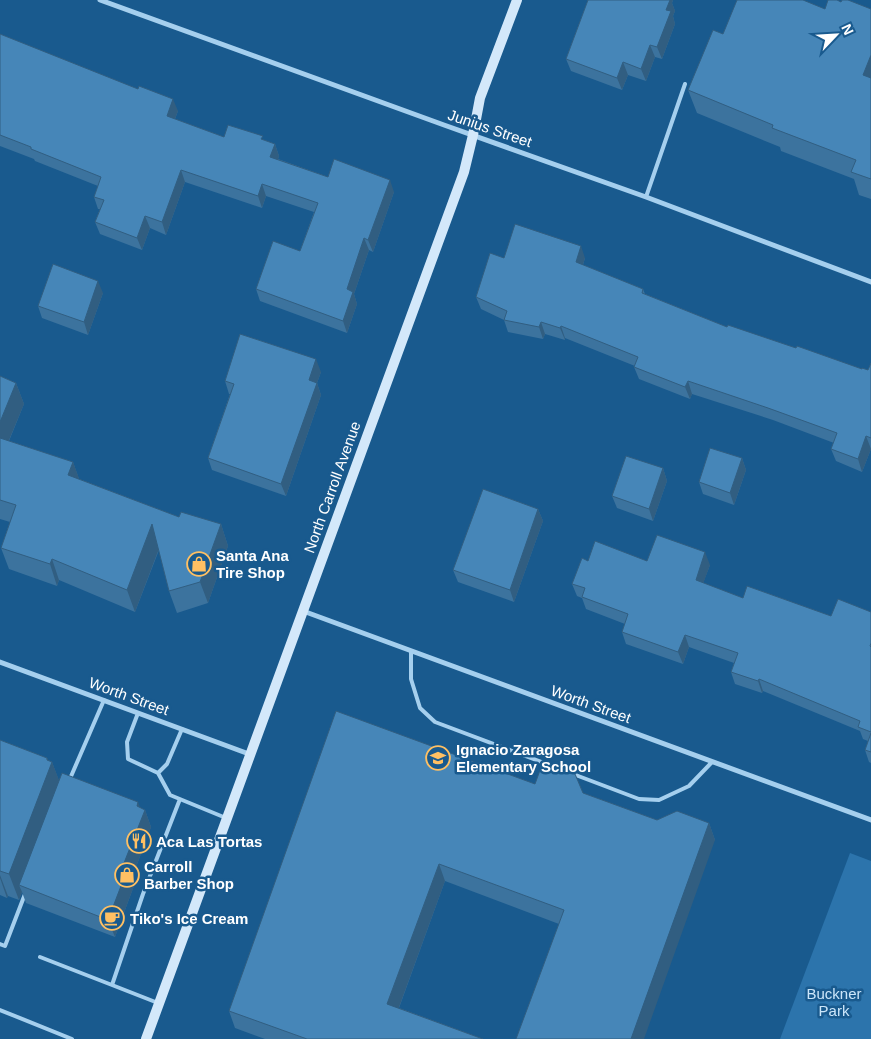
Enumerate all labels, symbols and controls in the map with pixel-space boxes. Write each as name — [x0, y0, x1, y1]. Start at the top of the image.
north arrow — [811, 10, 861, 60]
text: N — [838, 22, 857, 37]
street label: Junius Street — [446, 106, 535, 151]
street label: North Carroll Avenue — [300, 419, 364, 555]
place label: Santa Ana Tire Shop — [216, 547, 289, 581]
shop icon: Santa Ana Tire Shop — [186, 551, 212, 577]
street label: Worth Street — [87, 674, 172, 719]
street label: Worth Street — [549, 682, 634, 727]
place label: Ignacio Zaragosa Elementary School — [456, 741, 591, 775]
school or university icon: Ignacio Zaragosa Elementary School — [425, 745, 451, 771]
restaurant icon: Aca Las Tortas — [126, 828, 152, 854]
place label: Aca Las Tortas — [156, 833, 262, 850]
place label: Carroll Barber Shop — [144, 858, 234, 892]
shop icon: Carroll Barber Shop — [114, 862, 140, 888]
cafe icon: Tiko's Ice Cream — [99, 905, 125, 931]
place label: Tiko's Ice Cream — [130, 910, 248, 927]
park label: Buckner Park — [806, 985, 862, 1019]

